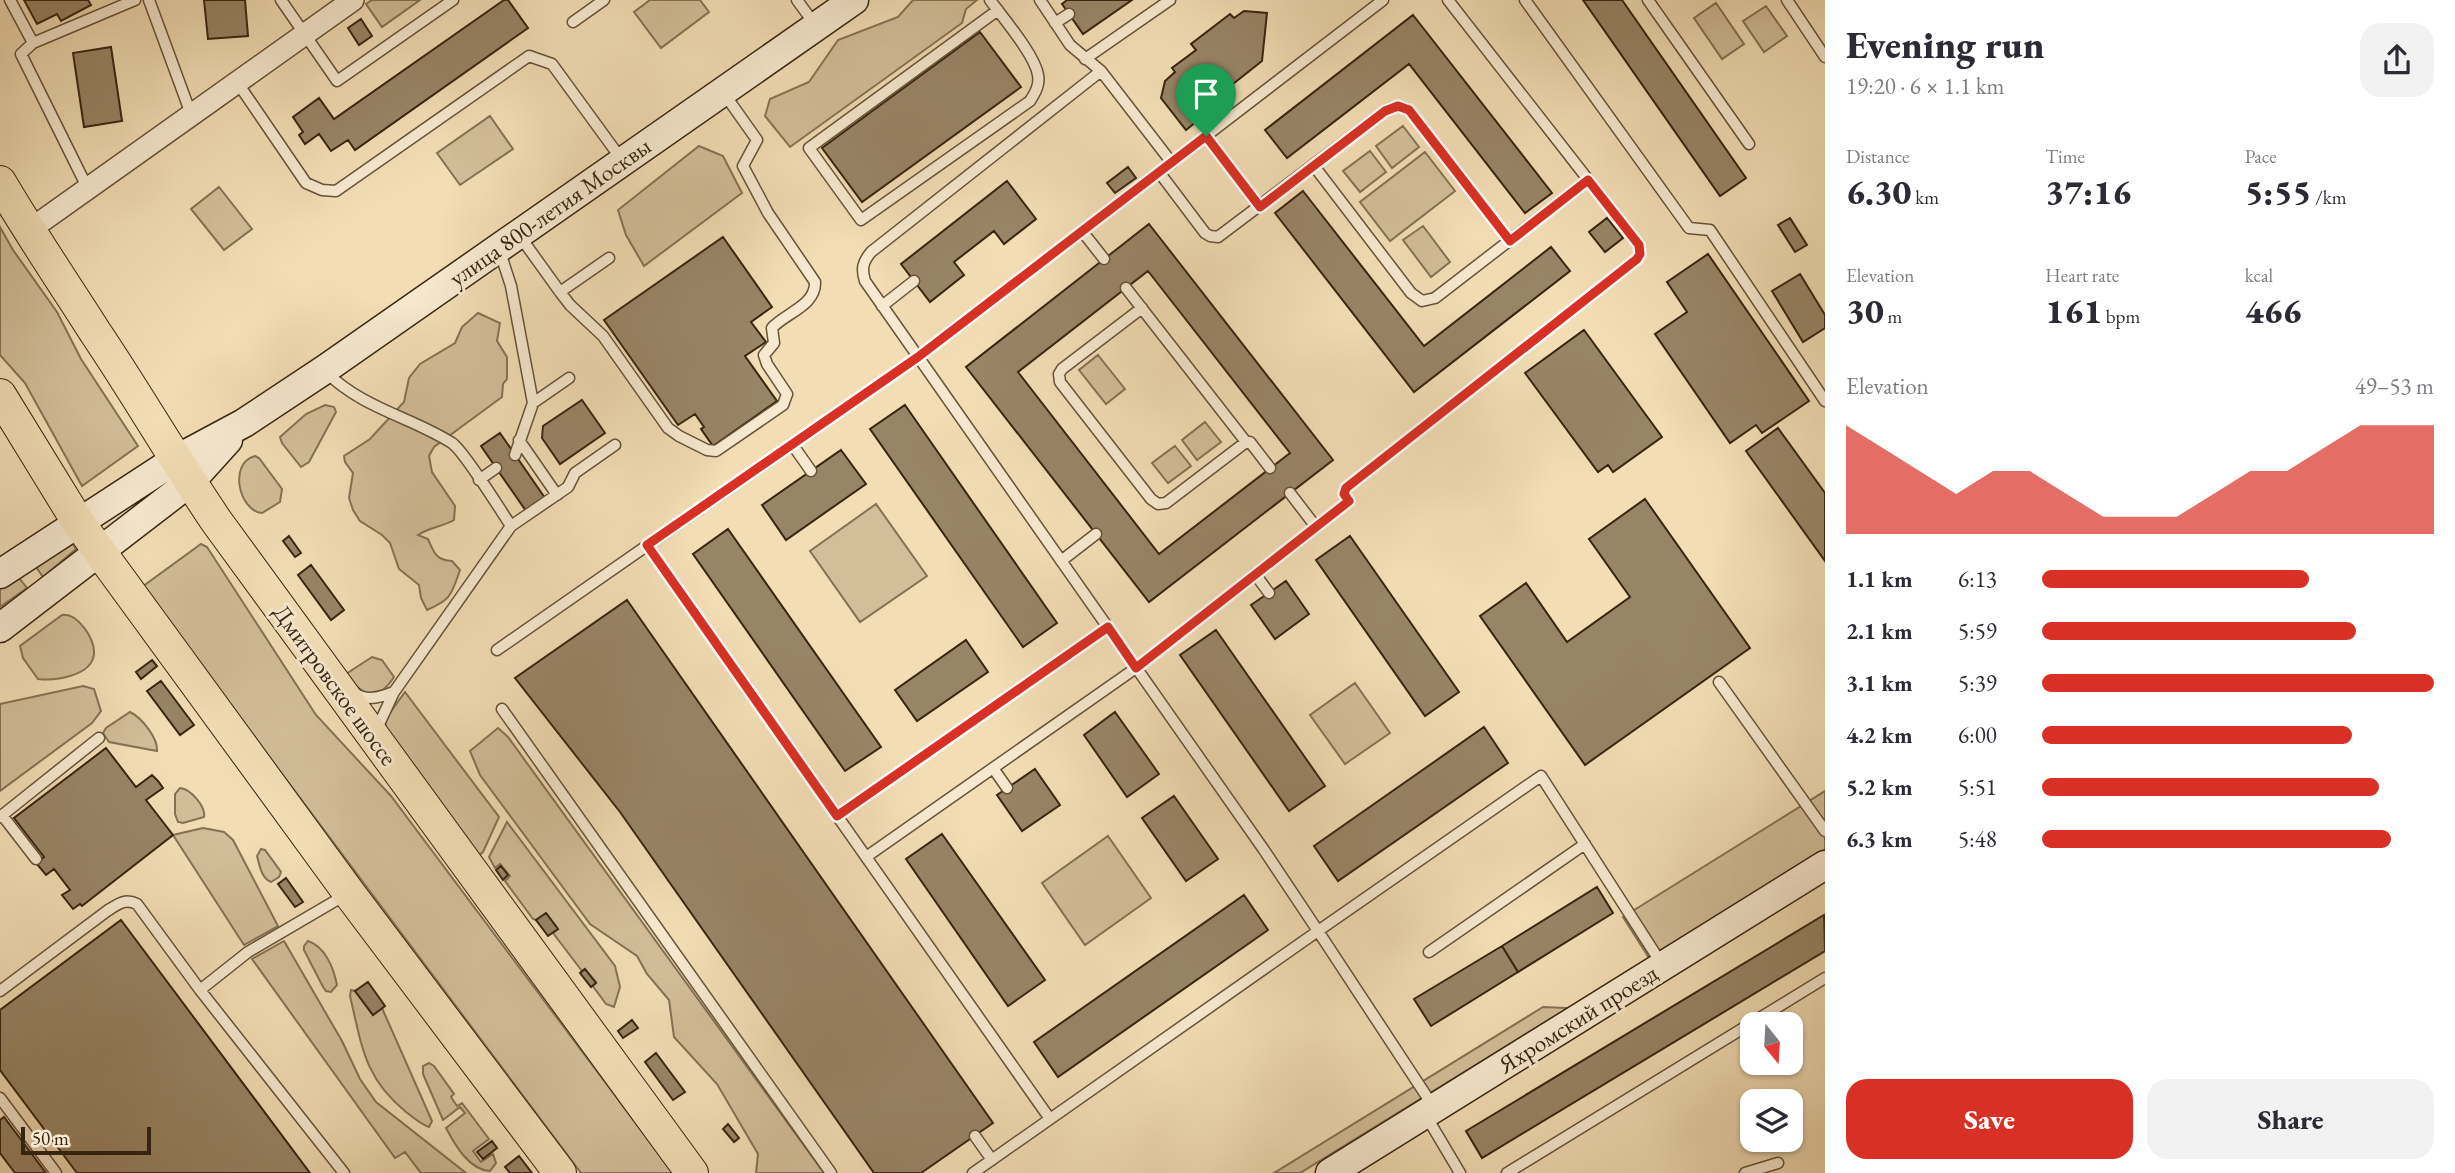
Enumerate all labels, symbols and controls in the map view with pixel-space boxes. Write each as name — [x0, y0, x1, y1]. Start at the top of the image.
text: Evening run — [1846, 20, 2044, 69]
button: share — [2360, 23, 2434, 97]
pin — [1176, 64, 1236, 136]
text: 19:20 · 6 × 1.1 km — [1846, 71, 2004, 101]
icon: arrive — [1187, 75, 1225, 113]
street label: улица 800-летия Москвы — [443, 130, 657, 293]
text: Distance — [1846, 144, 1909, 169]
text: Time — [2045, 144, 2085, 169]
text: Pace — [2245, 144, 2277, 169]
text: 6.30 — [1846, 169, 1912, 214]
text: 37:16 — [2045, 169, 2131, 214]
text: 5:55 — [2245, 169, 2311, 214]
text: km — [1912, 185, 1939, 210]
text: /km — [2311, 185, 2347, 210]
text: Elevation — [1846, 263, 1914, 288]
text: Heart rate — [2045, 263, 2119, 288]
text: kcal — [2245, 263, 2273, 288]
text: 30 — [1846, 288, 1884, 333]
text: 161 — [2045, 288, 2102, 333]
text: 466 — [2245, 288, 2301, 333]
text: m — [1884, 304, 1902, 329]
text: bpm — [2102, 304, 2140, 329]
text: Elevation — [1846, 371, 1929, 401]
text: 49–53 m — [2355, 371, 2434, 401]
text: 1.1 km — [1846, 564, 1913, 594]
text: 6:13 — [1958, 564, 1997, 594]
street label: Дмитровское шоссе — [266, 598, 404, 771]
text: 2.1 km — [1846, 616, 1913, 646]
text: 5:59 — [1958, 616, 1997, 646]
text: 3.1 km — [1846, 668, 1913, 698]
text: 5:39 — [1958, 668, 1997, 698]
text: 4.2 km — [1846, 720, 1913, 750]
text: 6:00 — [1958, 720, 1997, 750]
text: 5.2 km — [1846, 772, 1913, 802]
text: 5:51 — [1958, 772, 1997, 802]
text: 6.3 km — [1846, 824, 1913, 854]
text: 5:48 — [1958, 824, 1997, 854]
street label: Яхромский проезд — [1491, 957, 1663, 1080]
north arrow — [1740, 1012, 1802, 1074]
map controls — [1740, 1012, 1803, 1152]
button: Save — [1846, 1079, 2133, 1159]
button: Share — [2147, 1079, 2434, 1159]
button: layers — [1740, 1089, 1803, 1152]
scale bar — [21, 1124, 150, 1156]
text: 50 m — [32, 1126, 69, 1151]

